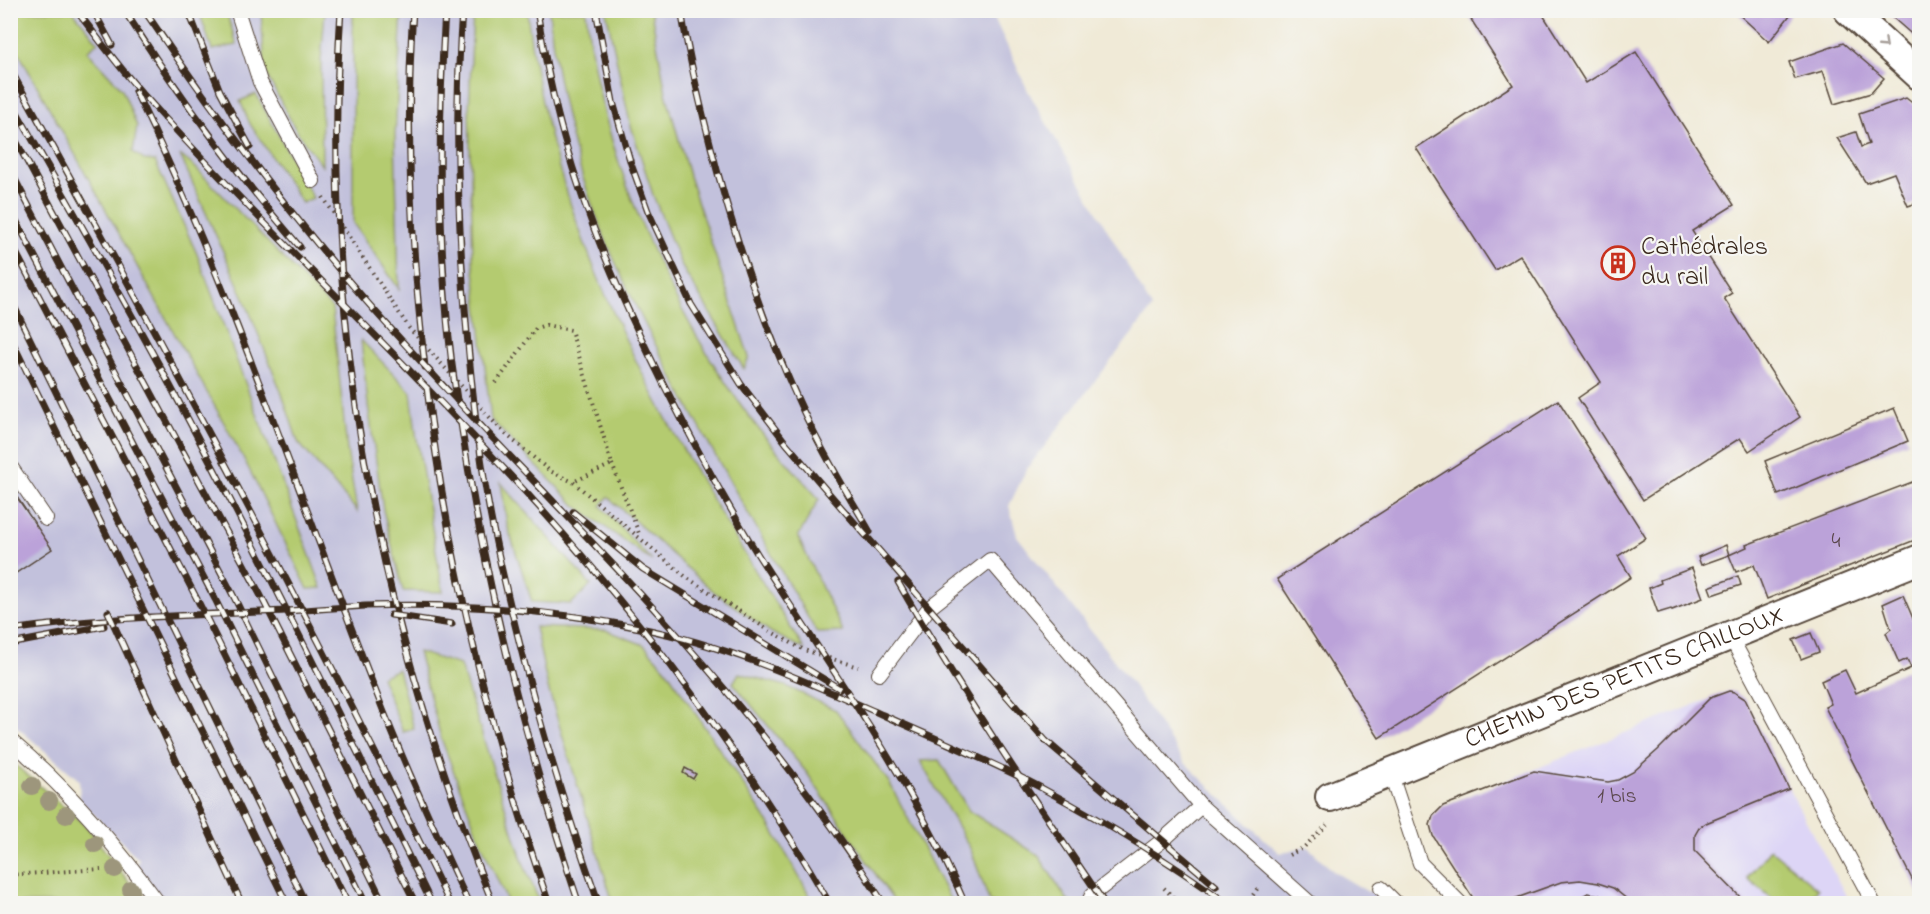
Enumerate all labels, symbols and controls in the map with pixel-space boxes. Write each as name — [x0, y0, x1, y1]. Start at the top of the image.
one-way arrow — [1876, 36, 1887, 47]
place label: Cathédrales du rail — [1641, 229, 1768, 297]
building icon: Cathédrales du rail — [1600, 245, 1636, 281]
house number: 4 — [1831, 526, 1841, 558]
street label: CHEMIN DES PETITS CAILLOUX — [1459, 596, 1791, 760]
house number: 1 bis — [1597, 781, 1637, 813]

